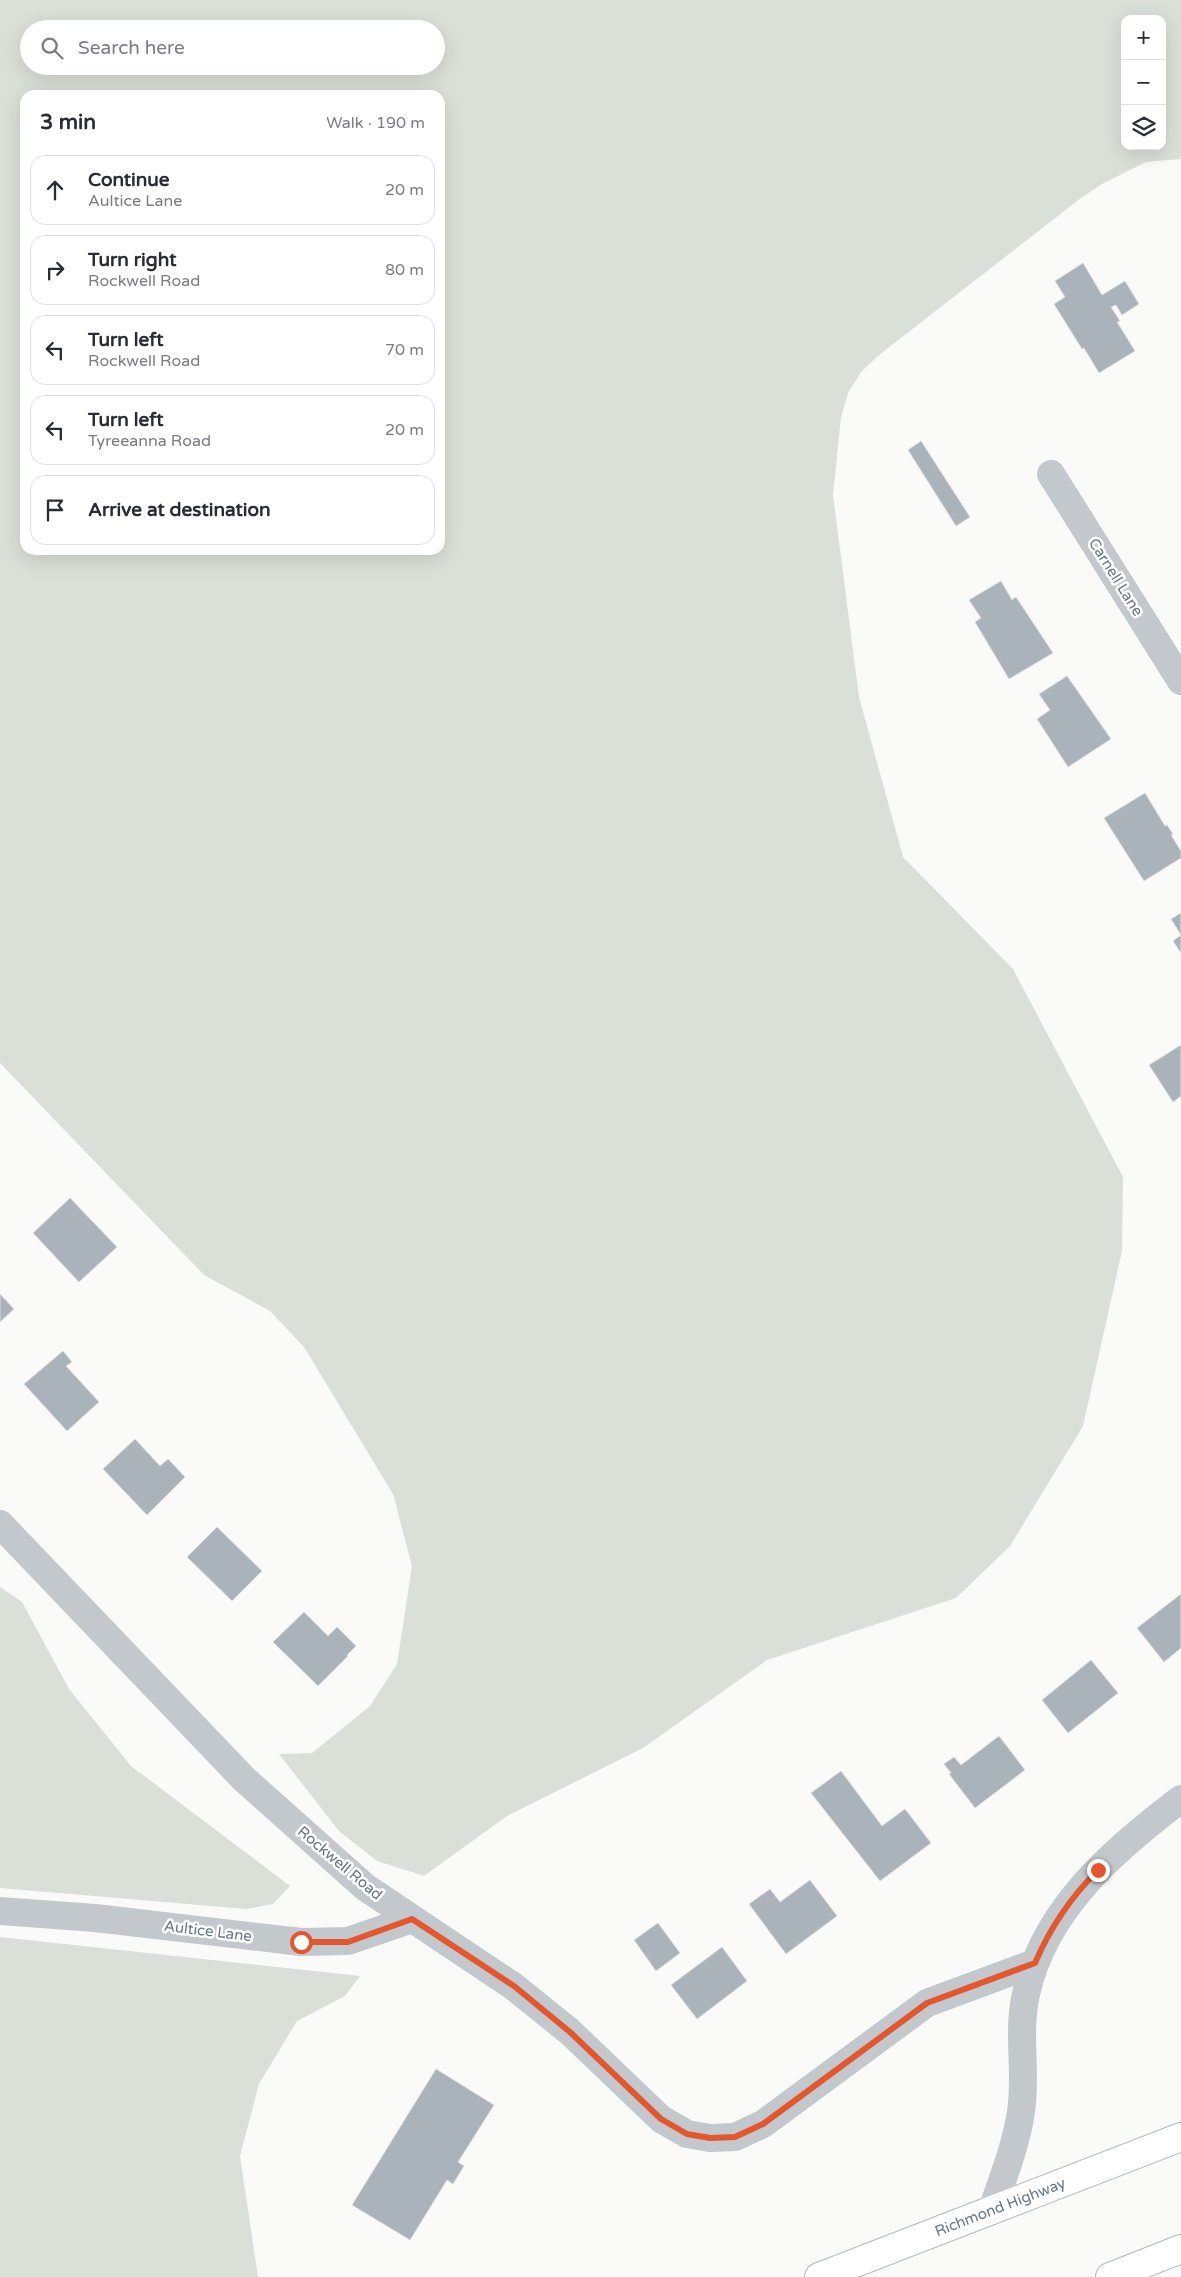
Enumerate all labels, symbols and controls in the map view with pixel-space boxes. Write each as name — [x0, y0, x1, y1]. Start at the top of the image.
map controls — [1121, 15, 1166, 150]
button: + — [1121, 15, 1166, 60]
search box — [20, 20, 445, 75]
icon: search — [38, 34, 66, 62]
text: Search here — [78, 37, 185, 59]
button: − — [1121, 60, 1166, 105]
button: layers — [1121, 105, 1166, 150]
text: 3 min — [40, 110, 96, 135]
text: Walk · 190 m — [326, 113, 425, 133]
text: Continue — [88, 169, 170, 191]
icon: ahead — [41, 176, 69, 204]
text: 20 m — [385, 180, 424, 200]
text: Aultice Lane — [88, 191, 182, 211]
text: Turn right — [88, 249, 176, 271]
icon: right — [41, 256, 69, 284]
text: 80 m — [385, 260, 424, 280]
text: Rockwell Road — [88, 271, 200, 291]
text: Turn left — [88, 329, 164, 351]
icon: left — [41, 336, 69, 364]
text: 70 m — [385, 340, 424, 360]
text: Rockwell Road — [88, 351, 200, 371]
text: Turn left — [88, 409, 164, 431]
icon: left — [41, 416, 69, 444]
text: 20 m — [385, 420, 424, 440]
text: Tyreeanna Road — [88, 431, 211, 451]
icon: arrive — [41, 496, 69, 524]
text: Arrive at destination — [88, 499, 271, 521]
street label: Carnell Lane — [1085, 535, 1147, 619]
street label: Rockwell Road — [294, 1822, 386, 1904]
route end — [1087, 1859, 1110, 1882]
street label: Aultice Lane — [163, 1917, 253, 1945]
route start — [290, 1931, 313, 1954]
street label: Richmond Highway — [932, 2174, 1068, 2240]

